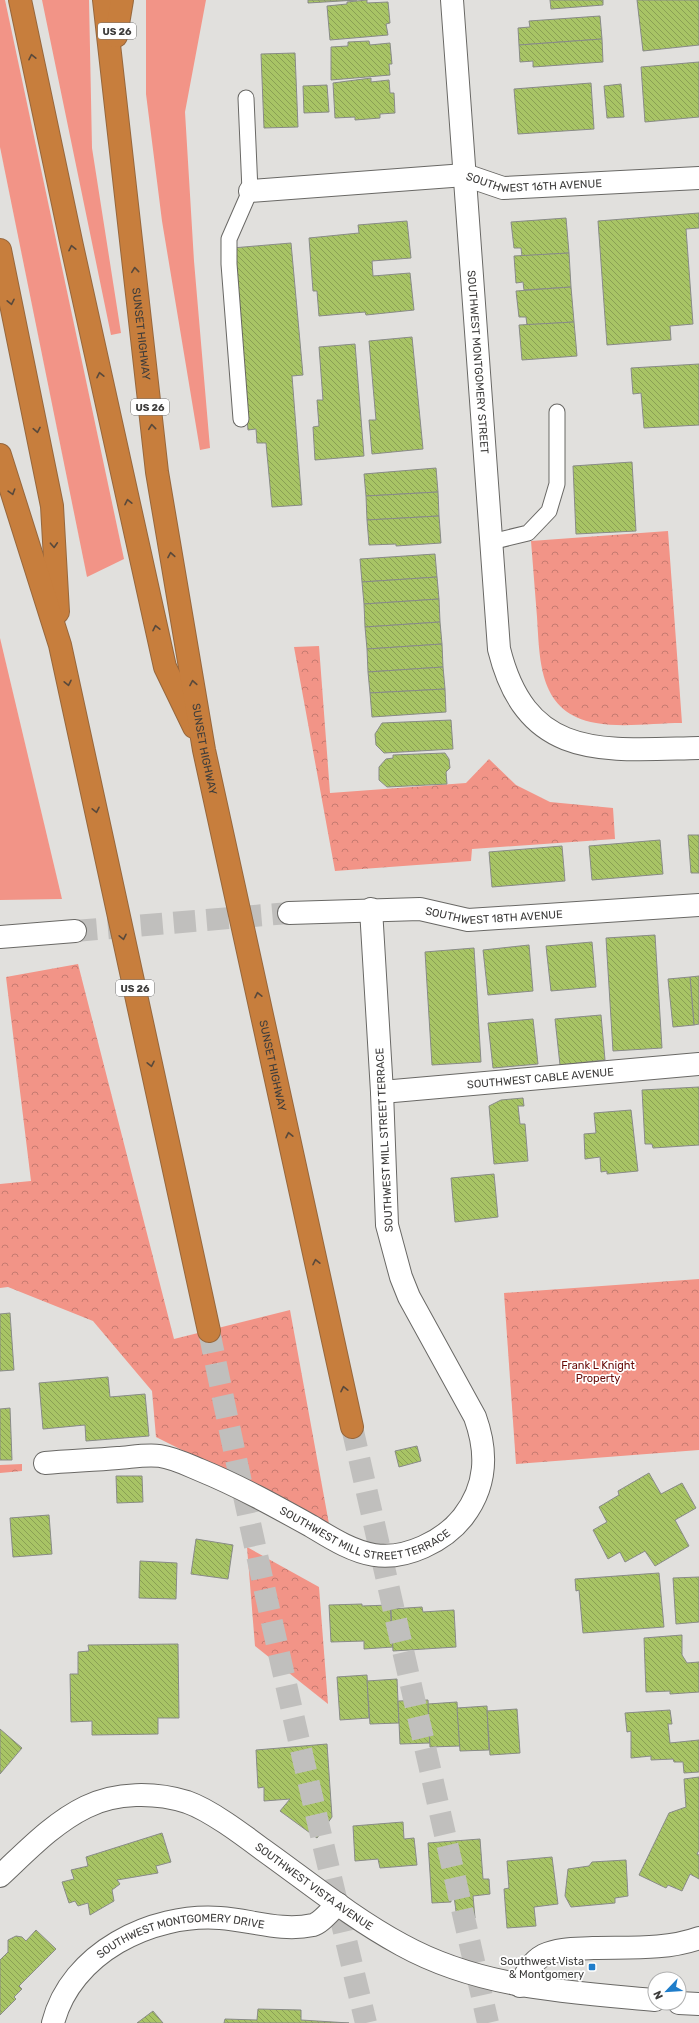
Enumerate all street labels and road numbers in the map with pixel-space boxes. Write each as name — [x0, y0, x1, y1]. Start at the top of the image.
road number: US 26 — [98, 23, 136, 39]
street label: SOUTHWEST 16TH AVENUE — [464, 170, 603, 195]
street label: SOUTHWEST MONTGOMERY STREET — [465, 270, 491, 455]
street label: SUNSET HIGHWAY — [129, 287, 153, 381]
road number: US 26 — [131, 399, 169, 415]
street label: SUNSET HIGHWAY — [189, 702, 220, 796]
street label: SOUTHWEST 18TH AVENUE — [424, 904, 563, 927]
road number: US 26 — [116, 980, 154, 996]
street label: SUNSET HIGHWAY — [256, 1019, 289, 1113]
street label: SOUTHWEST MILL STREET TERRACE — [373, 1047, 396, 1233]
street label: SOUTHWEST CABLE AVENUE — [466, 1066, 615, 1091]
street label: SOUTHWEST MILL STREET TERRACE — [277, 1504, 453, 1563]
street label: SOUTHWEST VISTA AVENUE — [252, 1840, 375, 1933]
street label: SOUTHWEST MONTGOMERY DRIVE — [94, 1912, 266, 1961]

